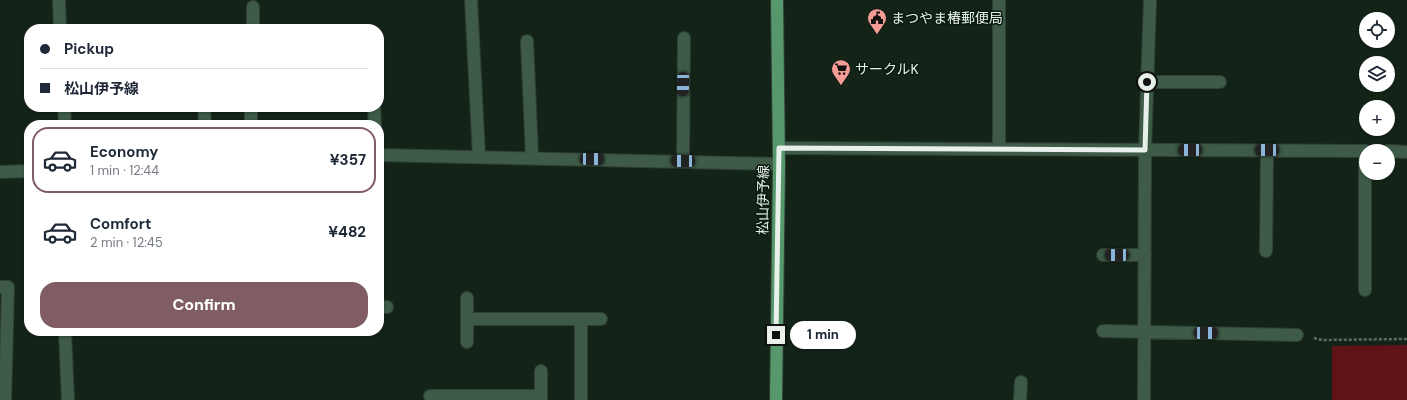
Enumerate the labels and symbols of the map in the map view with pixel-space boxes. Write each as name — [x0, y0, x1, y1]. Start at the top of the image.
public building icon: まつやま椿郵便局 — [866, 7, 888, 35]
place label: まつやま椿郵便局 — [891, 9, 1003, 27]
supermarket icon: サークルK — [830, 58, 852, 86]
place label: サークルK — [855, 60, 919, 78]
car — [677, 72, 689, 96]
route start — [1138, 73, 1156, 91]
car — [1178, 144, 1202, 156]
car — [1255, 144, 1279, 156]
car — [580, 153, 604, 165]
car — [671, 155, 695, 167]
street label: 松山伊予線 — [753, 165, 773, 235]
car — [1105, 249, 1129, 261]
callout: 1 min — [790, 321, 856, 349]
route end — [767, 326, 785, 344]
car — [1194, 327, 1218, 339]

